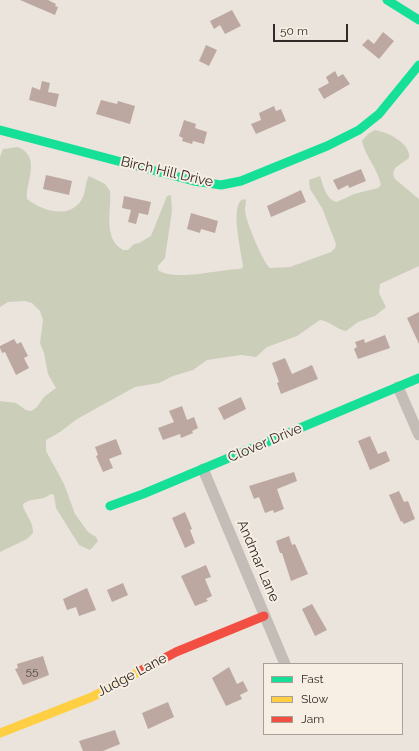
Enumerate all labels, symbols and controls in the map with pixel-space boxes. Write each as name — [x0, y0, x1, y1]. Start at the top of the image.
scale bar — [275, 16, 350, 42]
text: 50 m — [280, 24, 308, 38]
street label: Birch Hill Drive — [119, 153, 215, 191]
street label: Clover Drive — [225, 420, 305, 466]
street label: Andmar Lane — [233, 517, 283, 605]
street label: Judge Lane — [94, 650, 170, 700]
legend — [263, 663, 403, 735]
house number: 55 — [25, 664, 39, 678]
text: Fast — [301, 672, 324, 686]
text: Slow — [301, 692, 328, 706]
text: Jam — [301, 712, 324, 726]

